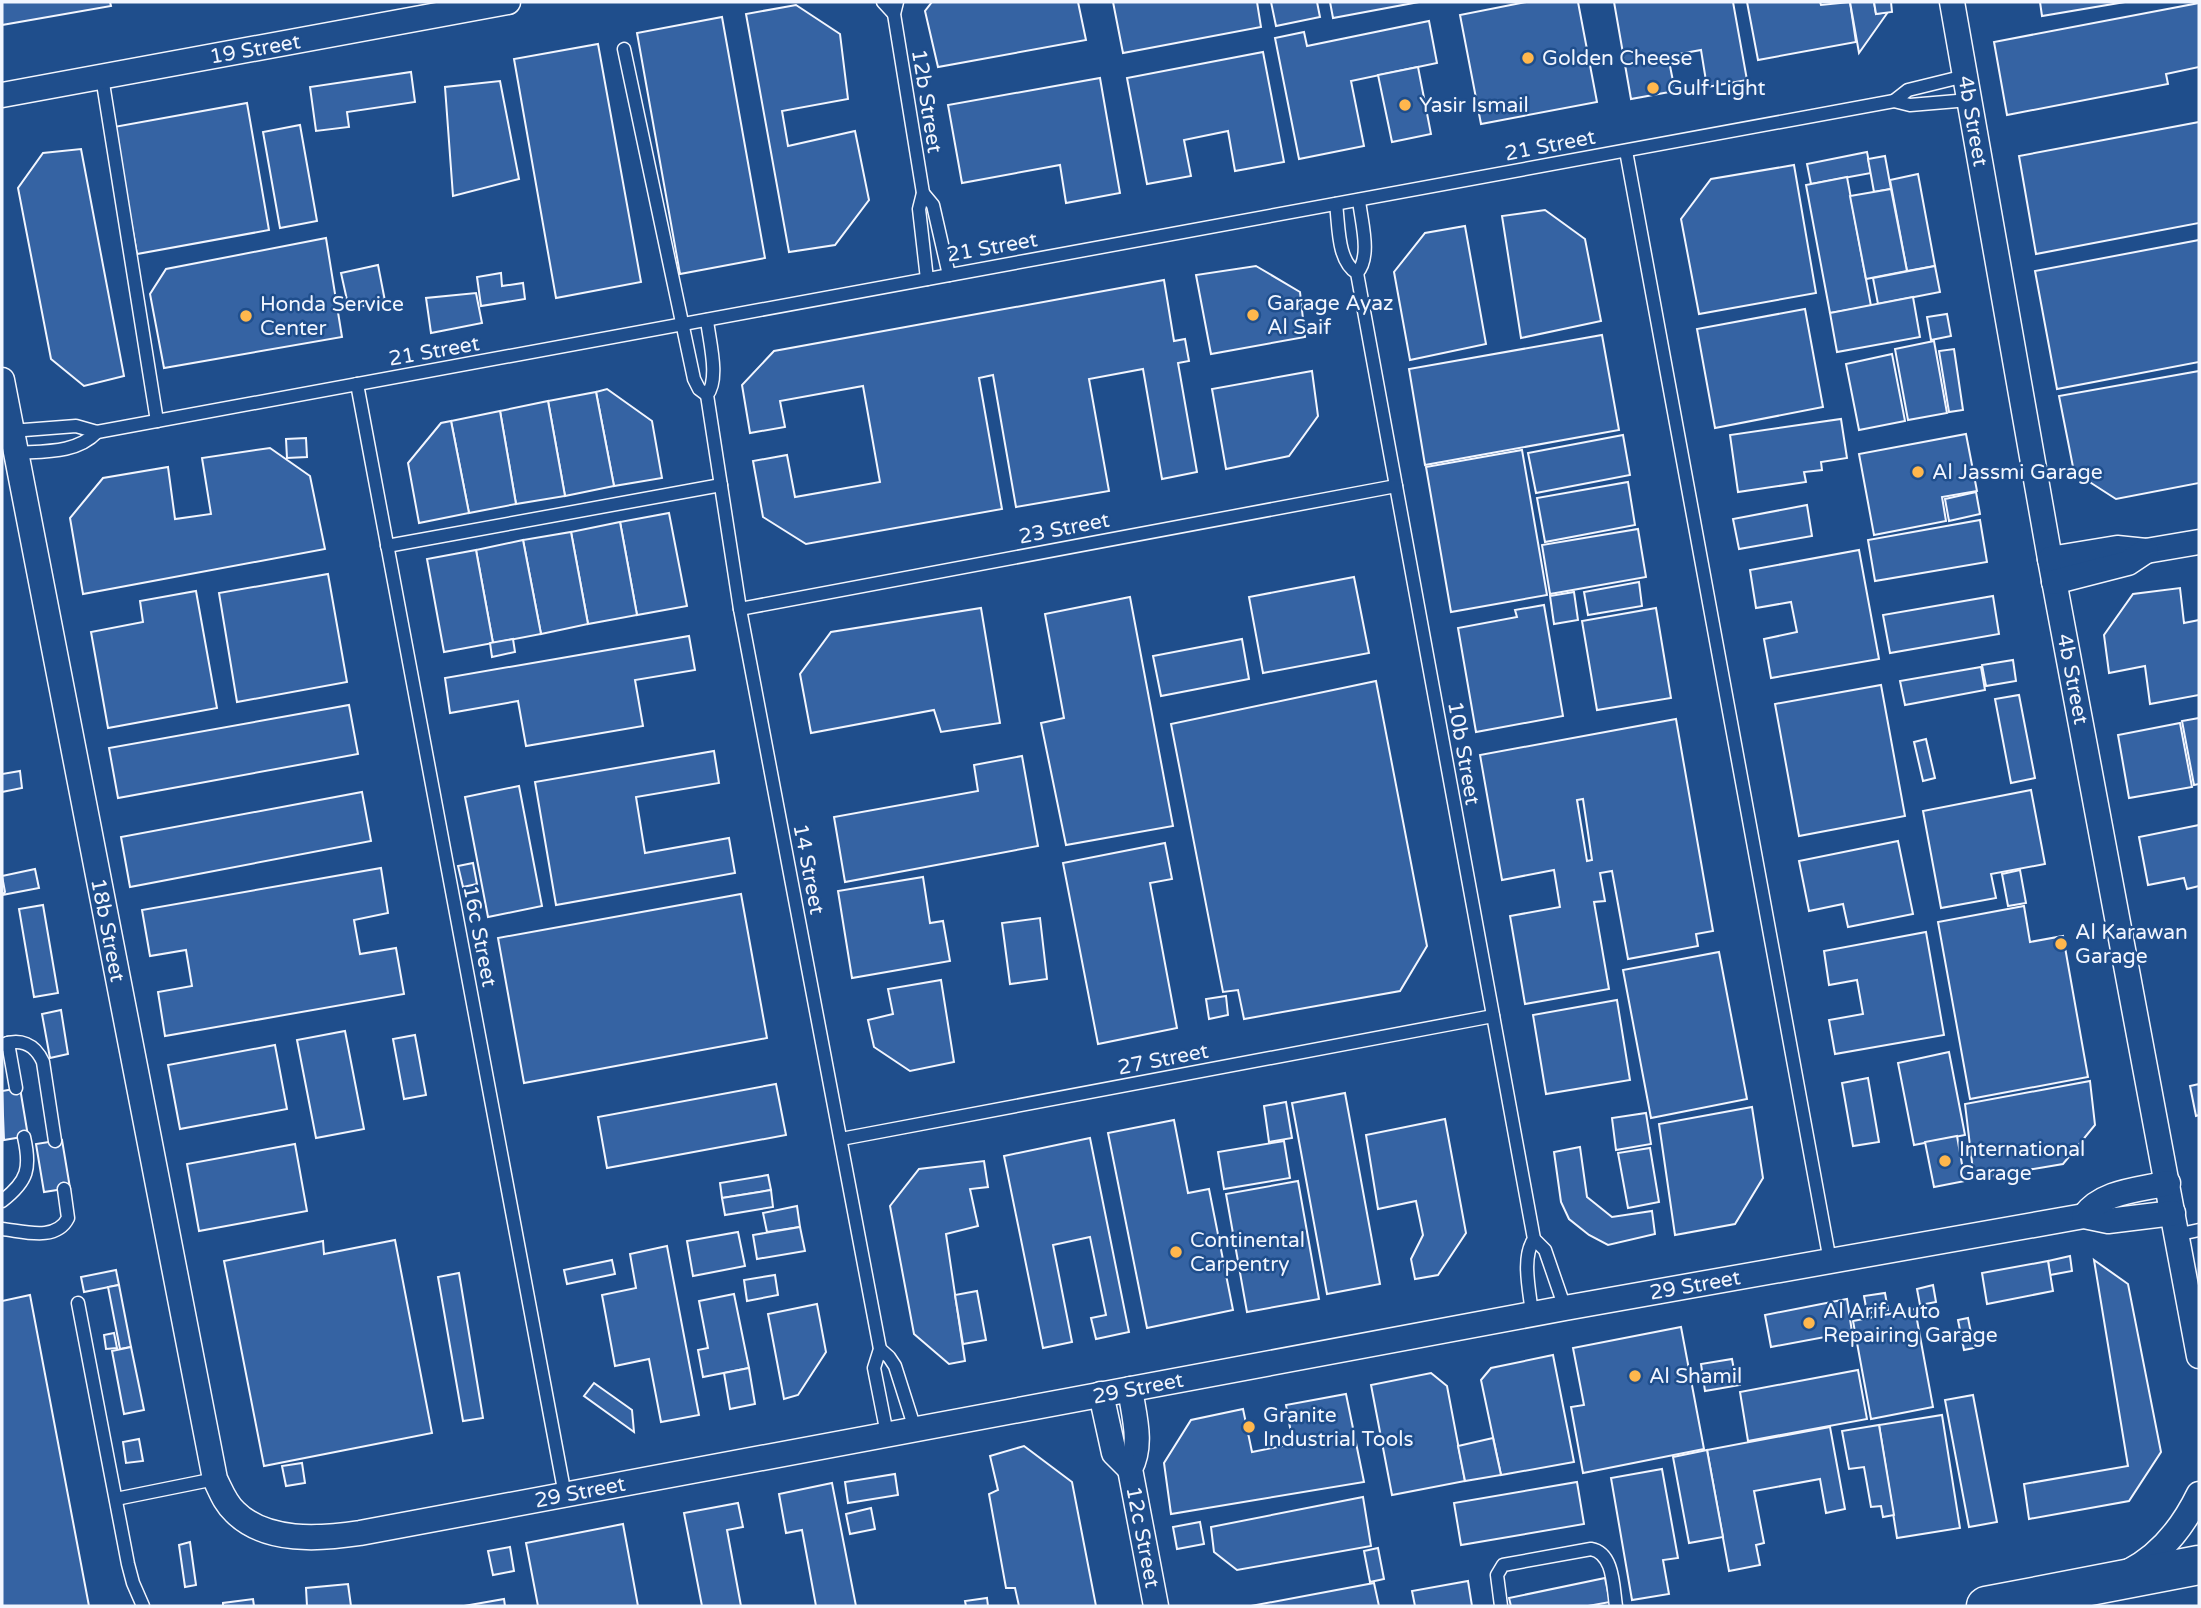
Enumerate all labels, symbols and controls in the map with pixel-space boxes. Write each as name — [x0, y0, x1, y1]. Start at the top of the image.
street label: 19 Street — [208, 29, 302, 70]
place label: Golden Cheese — [1542, 46, 1693, 71]
street label: 12b Street — [906, 47, 947, 155]
marker: Golden Cheese — [1520, 50, 1536, 66]
street label: 4b Street — [1952, 74, 1993, 169]
place label: Gulf Light — [1667, 76, 1766, 101]
marker: Gulf Light — [1645, 80, 1661, 96]
place label: Yasir Ismail — [1419, 93, 1529, 118]
marker: Yasir Ismail — [1397, 97, 1413, 113]
street label: 21 Street — [1503, 124, 1598, 167]
street label: 21 Street — [945, 227, 1039, 268]
place label: Garage Ayaz Al Saif — [1267, 291, 1393, 340]
place label: Honda Service Center — [260, 292, 404, 341]
marker: Garage Ayaz Al Saif — [1245, 307, 1261, 323]
marker: Honda Service Center — [238, 308, 254, 324]
street label: 21 Street — [387, 331, 481, 372]
place label: Al Jassmi Garage — [1932, 460, 2103, 485]
marker: Al Jassmi Garage — [1910, 464, 1926, 480]
street label: 23 Street — [1017, 507, 1112, 550]
street label: 4b Street — [2051, 632, 2094, 727]
street label: 10b Street — [1442, 699, 1485, 807]
street label: 14 Street — [787, 822, 830, 917]
street label: 18b Street — [85, 876, 130, 984]
street label: 16c Street — [457, 883, 502, 989]
place label: Al Karawan Garage — [2075, 920, 2188, 969]
marker: Al Karawan Garage — [2053, 936, 2069, 952]
street label: 27 Street — [1116, 1038, 1211, 1081]
place label: International Garage — [1959, 1137, 2085, 1186]
marker: International Garage — [1937, 1153, 1953, 1169]
place label: Continental Carpentry — [1190, 1228, 1305, 1277]
marker: Continental Carpentry — [1168, 1244, 1184, 1260]
street label: 29 Street — [1648, 1265, 1742, 1306]
place label: Al Arif Auto Repairing Garage — [1823, 1299, 1998, 1348]
marker: Al Arif Auto Repairing Garage — [1801, 1315, 1817, 1331]
place label: Al Shamil — [1649, 1364, 1742, 1389]
street label: 29 Street — [1091, 1367, 1186, 1410]
marker: Al Shamil — [1627, 1368, 1643, 1384]
place label: Granite Industrial Tools — [1263, 1403, 1414, 1452]
marker: Granite Industrial Tools — [1241, 1419, 1257, 1435]
street label: 29 Street — [533, 1471, 628, 1514]
street label: 12c Street — [1120, 1484, 1165, 1590]

